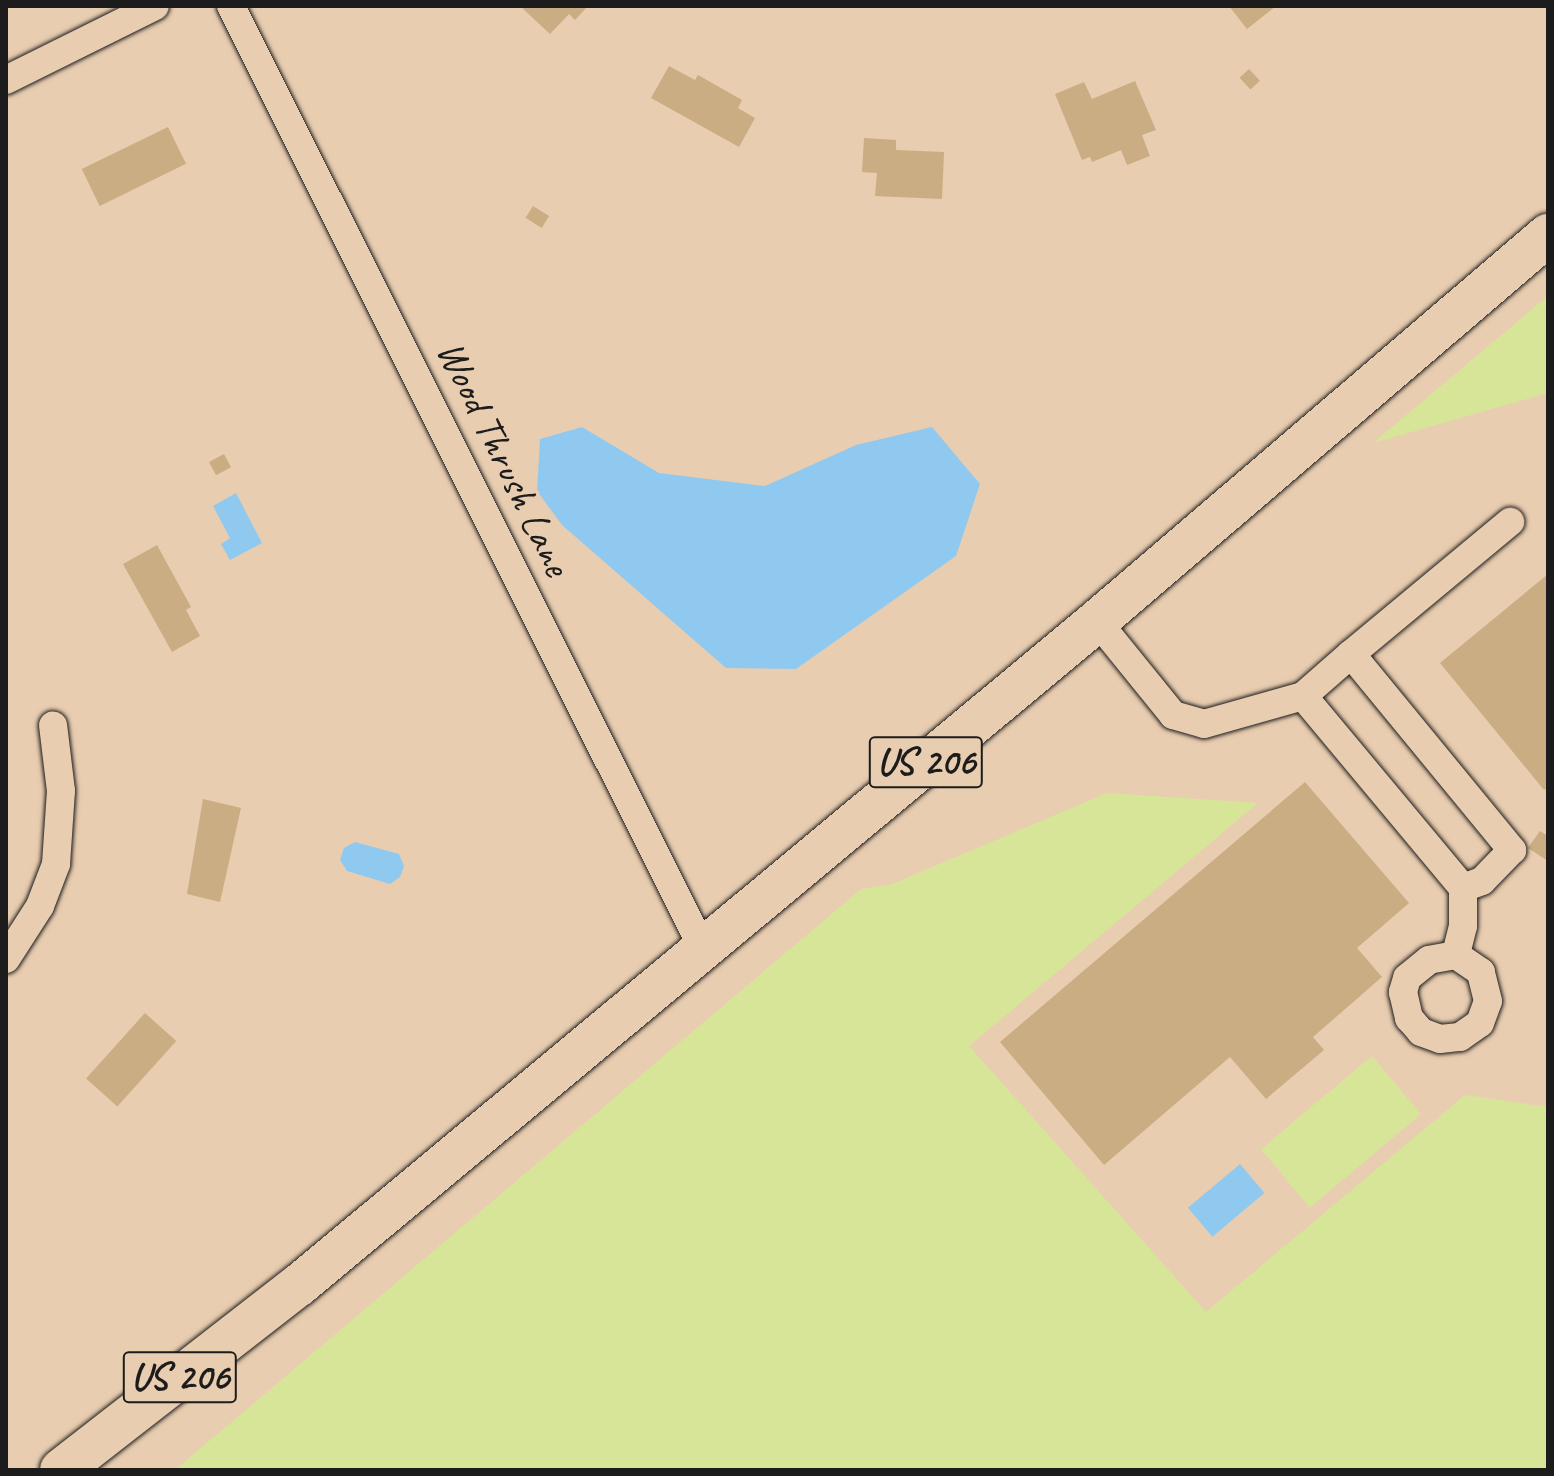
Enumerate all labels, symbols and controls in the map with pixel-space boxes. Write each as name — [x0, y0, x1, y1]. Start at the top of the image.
street label: Wood Thrush Lane — [426, 332, 582, 584]
road number: US 206 — [868, 728, 984, 796]
road number: US 206 — [122, 1343, 238, 1411]

